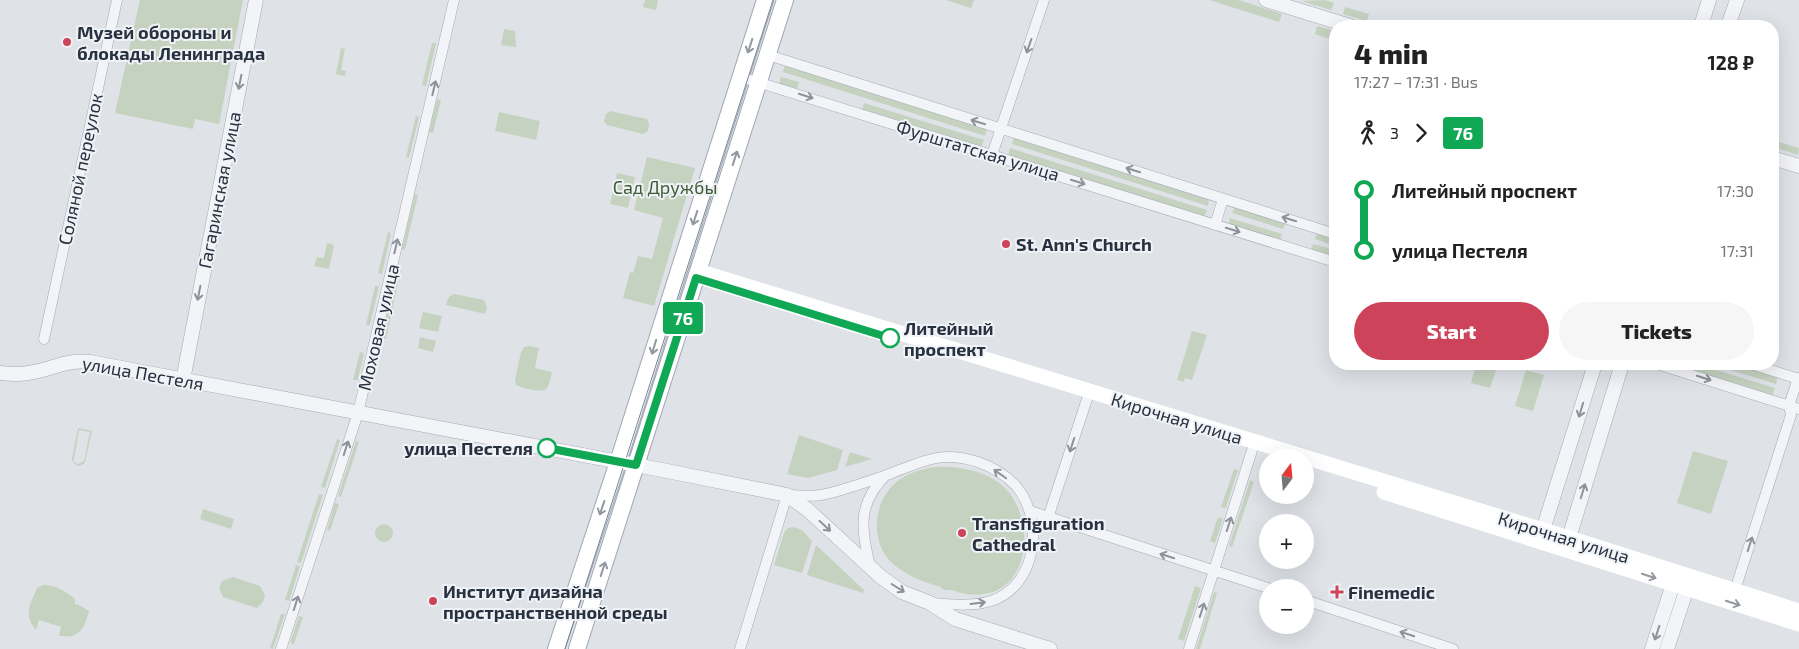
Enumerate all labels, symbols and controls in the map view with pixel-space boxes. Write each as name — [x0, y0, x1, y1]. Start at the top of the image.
place label: Музей обороны и блокады Ленинграда — [77, 21, 265, 64]
marker: Музей обороны и блокады Ленинграда — [61, 36, 73, 48]
text: 4 min — [1354, 36, 1428, 70]
one-way arrow — [745, 38, 755, 54]
one-way arrow — [1024, 38, 1033, 53]
text: 128 ₽ — [1708, 51, 1754, 74]
text: 17:27 – 17:31 · Bus — [1354, 72, 1478, 91]
one-way arrow — [235, 74, 245, 90]
one-way arrow — [430, 81, 439, 97]
street label: Соляной переулок — [53, 91, 107, 247]
one-way arrow — [798, 92, 814, 102]
street label: Гагаринская улица — [193, 110, 245, 270]
street label: Фурштатская улица — [894, 115, 1062, 185]
one-way arrow — [971, 116, 987, 126]
icon: walk — [1354, 119, 1382, 147]
icon: forward — [1407, 119, 1435, 147]
text: 76 — [1453, 122, 1473, 144]
text: 3 — [1390, 123, 1399, 142]
one-way arrow — [730, 150, 740, 166]
one-way arrow — [1126, 165, 1142, 175]
park label: Сад Дружбы — [613, 176, 717, 198]
one-way arrow — [1070, 177, 1086, 187]
text: Литейный проспект — [1392, 179, 1577, 202]
text: 17:30 — [1717, 181, 1754, 200]
one-way arrow — [690, 209, 699, 225]
one-way arrow — [1281, 214, 1297, 223]
one-way arrow — [1225, 226, 1241, 236]
place label: St. Ann's Church — [1016, 233, 1152, 255]
marker: St. Ann's Church — [1000, 238, 1012, 250]
one-way arrow — [392, 239, 401, 255]
text: улица Пестеля — [1392, 239, 1528, 262]
text: 17:31 — [1720, 241, 1754, 260]
street label: Моховая улица — [353, 261, 403, 393]
one-way arrow — [194, 285, 204, 301]
line badge: 76 — [660, 302, 706, 334]
button: Start — [1354, 302, 1549, 360]
button: Tickets — [1559, 302, 1754, 360]
text: 76 — [673, 307, 693, 329]
place label: Литейный проспект — [904, 317, 994, 360]
marker: Литейный проспект — [880, 328, 900, 348]
one-way arrow — [648, 339, 658, 355]
street label: улица Пестеля — [80, 351, 206, 395]
one-way arrow — [1695, 374, 1711, 384]
street label: Кирочная улица — [1109, 388, 1245, 448]
one-way arrow — [1575, 402, 1585, 418]
place label: улица Пестеля — [404, 437, 533, 459]
one-way arrow — [1066, 437, 1076, 453]
marker: улица Пестеля — [537, 438, 557, 458]
one-way arrow — [342, 440, 352, 456]
north arrow — [1259, 449, 1314, 504]
map controls — [1259, 449, 1314, 634]
one-way arrow — [994, 469, 1008, 479]
one-way arrow — [1579, 484, 1588, 499]
one-way arrow — [597, 499, 606, 515]
street label: Кирочная улица — [1496, 507, 1632, 567]
place label: Transfiguration Cathedral — [972, 512, 1105, 555]
button: + — [1259, 514, 1314, 569]
one-way arrow — [1224, 516, 1234, 532]
one-way arrow — [819, 520, 831, 532]
marker: Transfiguration Cathedral — [956, 527, 968, 539]
one-way arrow — [1746, 536, 1755, 552]
one-way arrow — [1160, 551, 1176, 560]
one-way arrow — [598, 562, 608, 578]
one-way arrow — [1641, 572, 1656, 581]
button: − — [1259, 579, 1314, 634]
place label: Институт дизайна пространственной среды — [443, 580, 667, 623]
place label: Finemedic — [1348, 581, 1435, 603]
one-way arrow — [890, 584, 904, 594]
marker: Finemedic — [1330, 585, 1344, 599]
one-way arrow — [291, 595, 301, 611]
marker: Институт дизайна пространственной среды — [427, 595, 439, 607]
one-way arrow — [970, 598, 986, 608]
one-way arrow — [1725, 599, 1740, 608]
one-way arrow — [1197, 602, 1207, 618]
one-way arrow — [1652, 625, 1662, 641]
one-way arrow — [1399, 628, 1415, 638]

